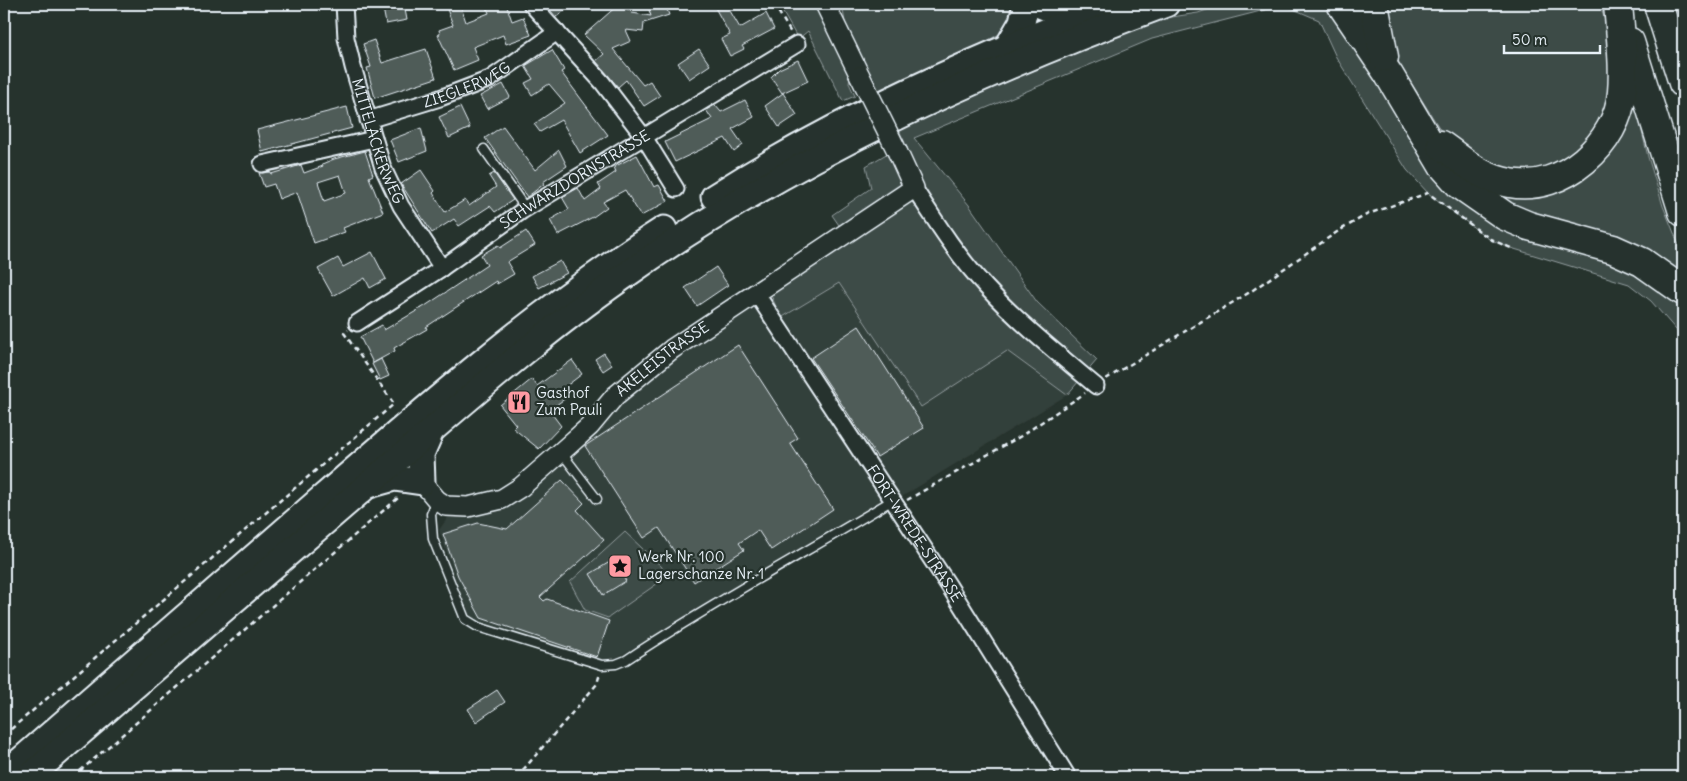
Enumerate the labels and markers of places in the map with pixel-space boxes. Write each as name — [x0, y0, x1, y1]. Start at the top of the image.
place label: Gasthof Zum Pauli — [536, 383, 602, 419]
restaurant icon: Gasthof Zum Pauli — [506, 389, 532, 415]
place label: Werk Nr. 100 Lagerschanze Nr. 1 — [638, 547, 764, 583]
place icon: Werk Nr. 100 Lagerschanze Nr. 1 — [607, 553, 633, 579]

